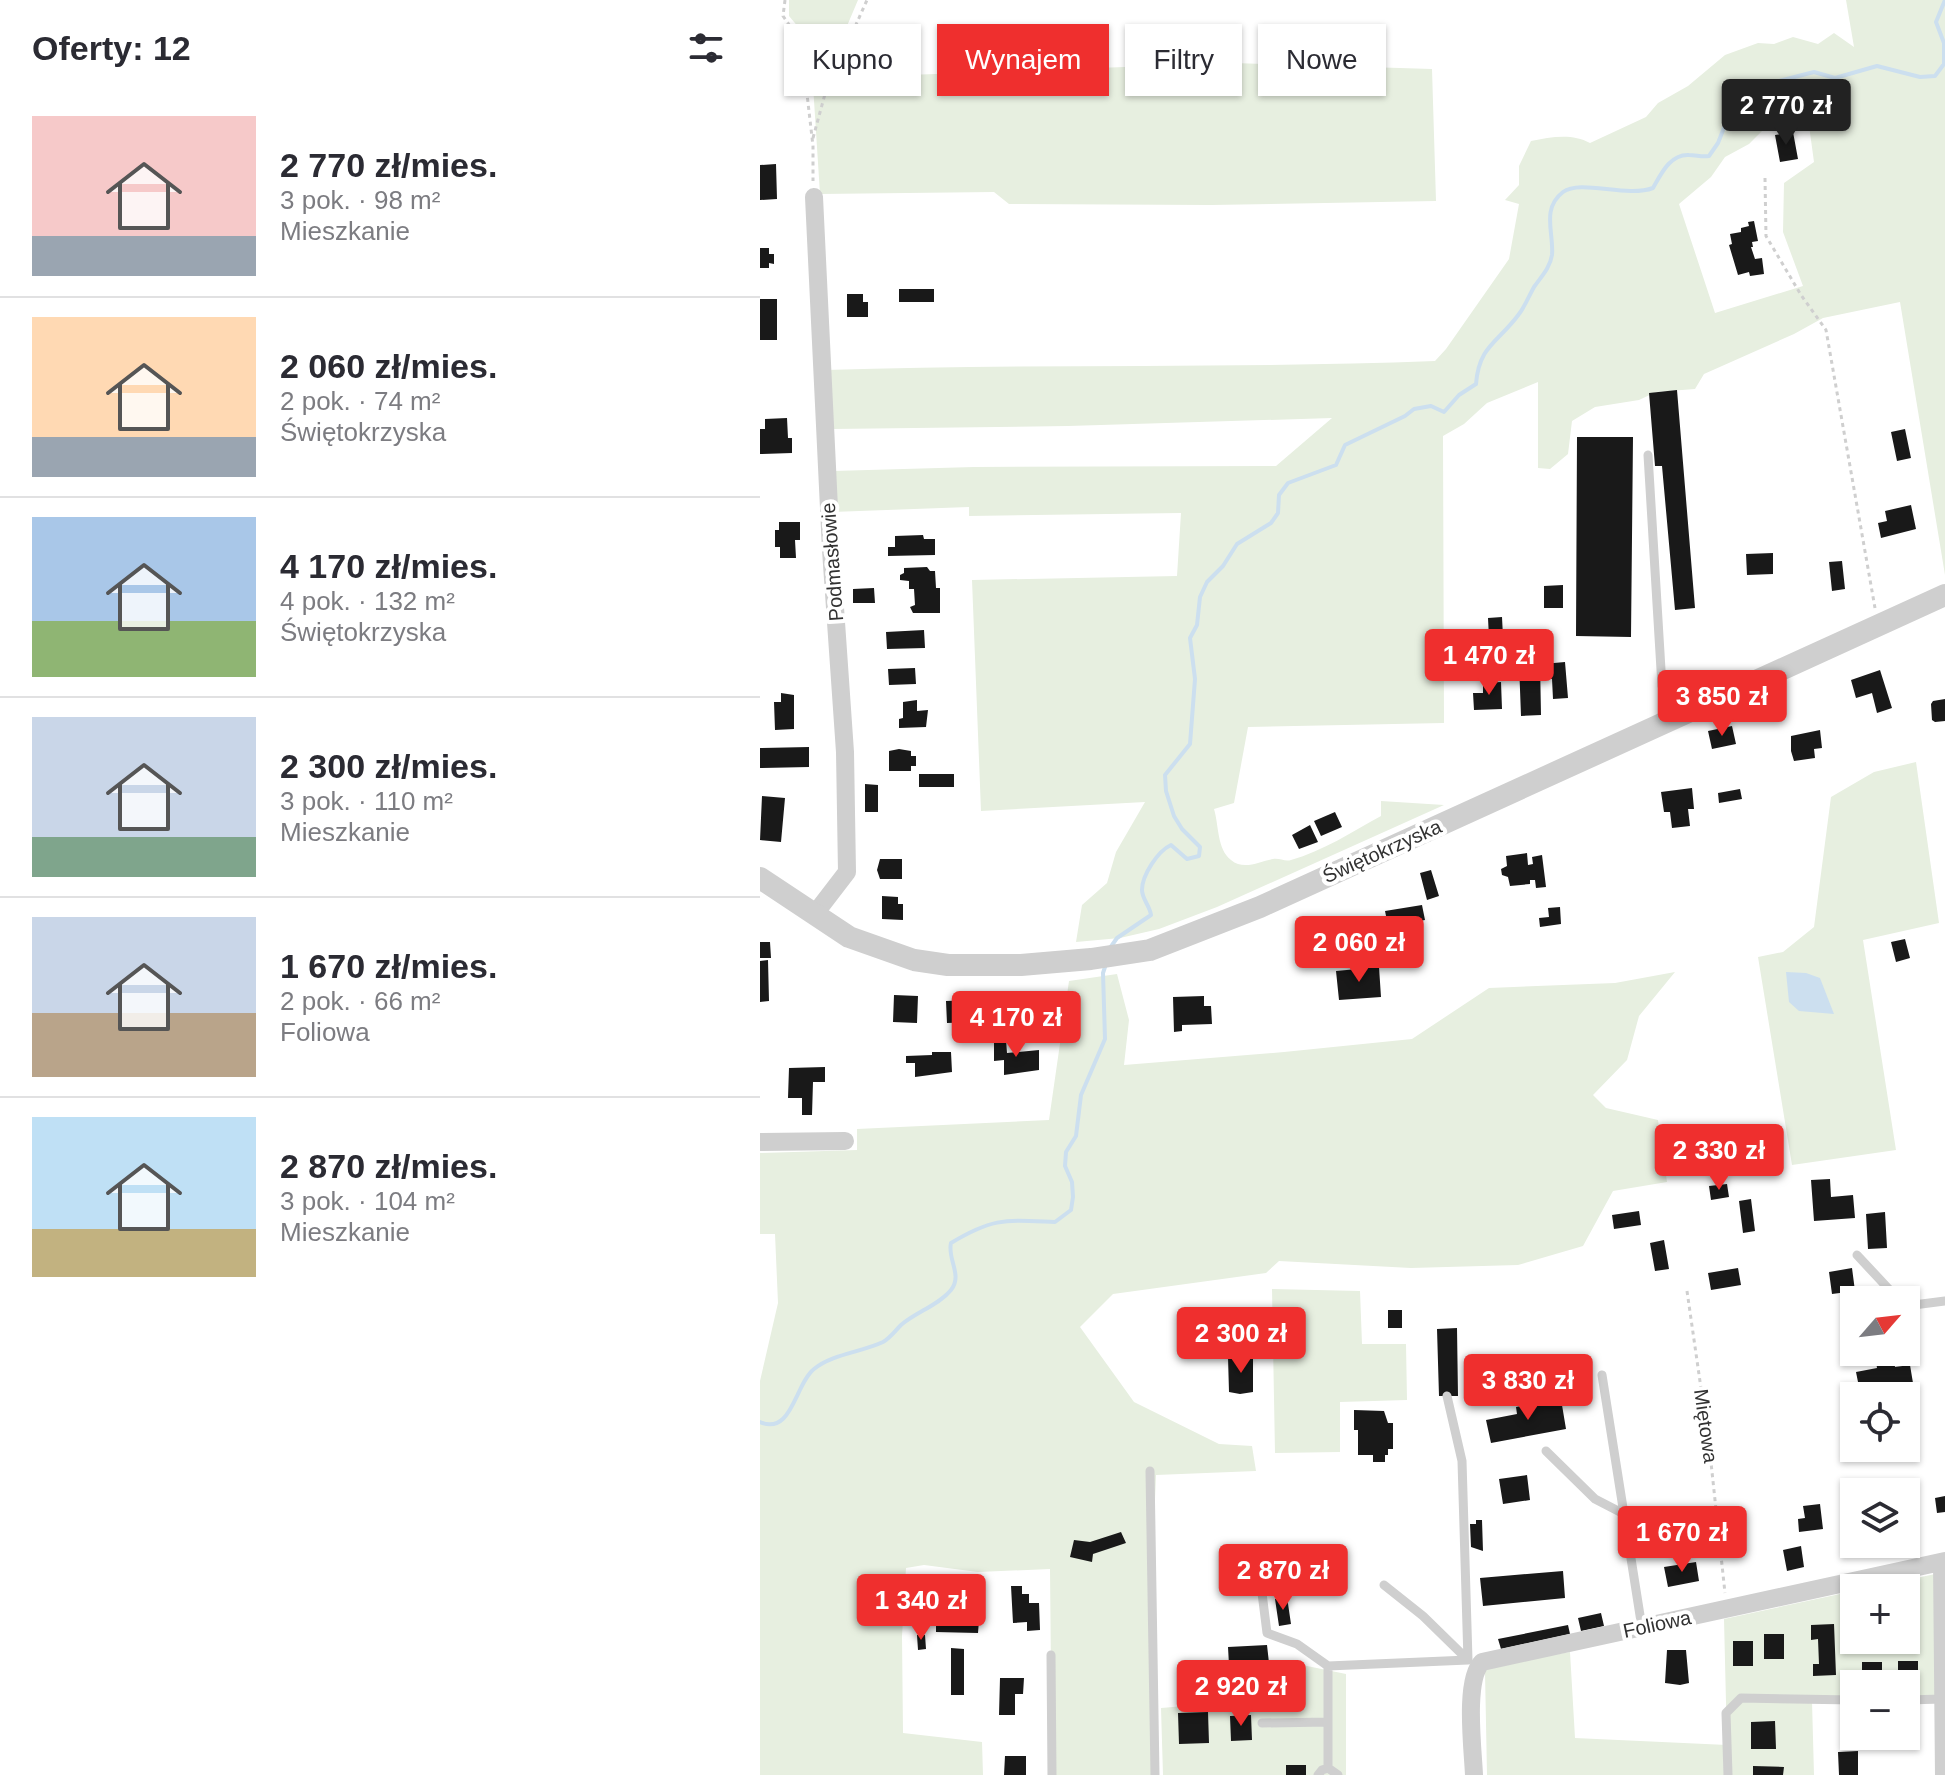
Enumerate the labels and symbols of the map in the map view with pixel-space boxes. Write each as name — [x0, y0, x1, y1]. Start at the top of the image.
pin: 2 770 zł — [1703, 79, 1869, 147]
street label: Podmasłowie — [817, 502, 847, 622]
pin: 1 470 zł — [1406, 629, 1572, 697]
pin: 3 850 zł — [1639, 670, 1805, 738]
street label: Świętokrzyska — [1319, 814, 1446, 887]
pin: 2 060 zł — [1276, 916, 1442, 984]
pin: 4 170 zł — [933, 991, 1099, 1059]
pin: 2 330 zł — [1636, 1124, 1802, 1192]
north arrow — [1840, 1286, 1920, 1366]
pin: 2 300 zł — [1158, 1307, 1324, 1375]
pin: 3 830 zł — [1445, 1354, 1611, 1422]
street label: Miętowa — [1690, 1388, 1722, 1465]
pin: 1 670 zł — [1599, 1506, 1765, 1574]
pin: 2 870 zł — [1200, 1544, 1366, 1612]
pin: 1 340 zł — [838, 1574, 1004, 1642]
street label: Foliowa — [1621, 1606, 1694, 1642]
pin: 2 920 zł — [1158, 1660, 1324, 1728]

